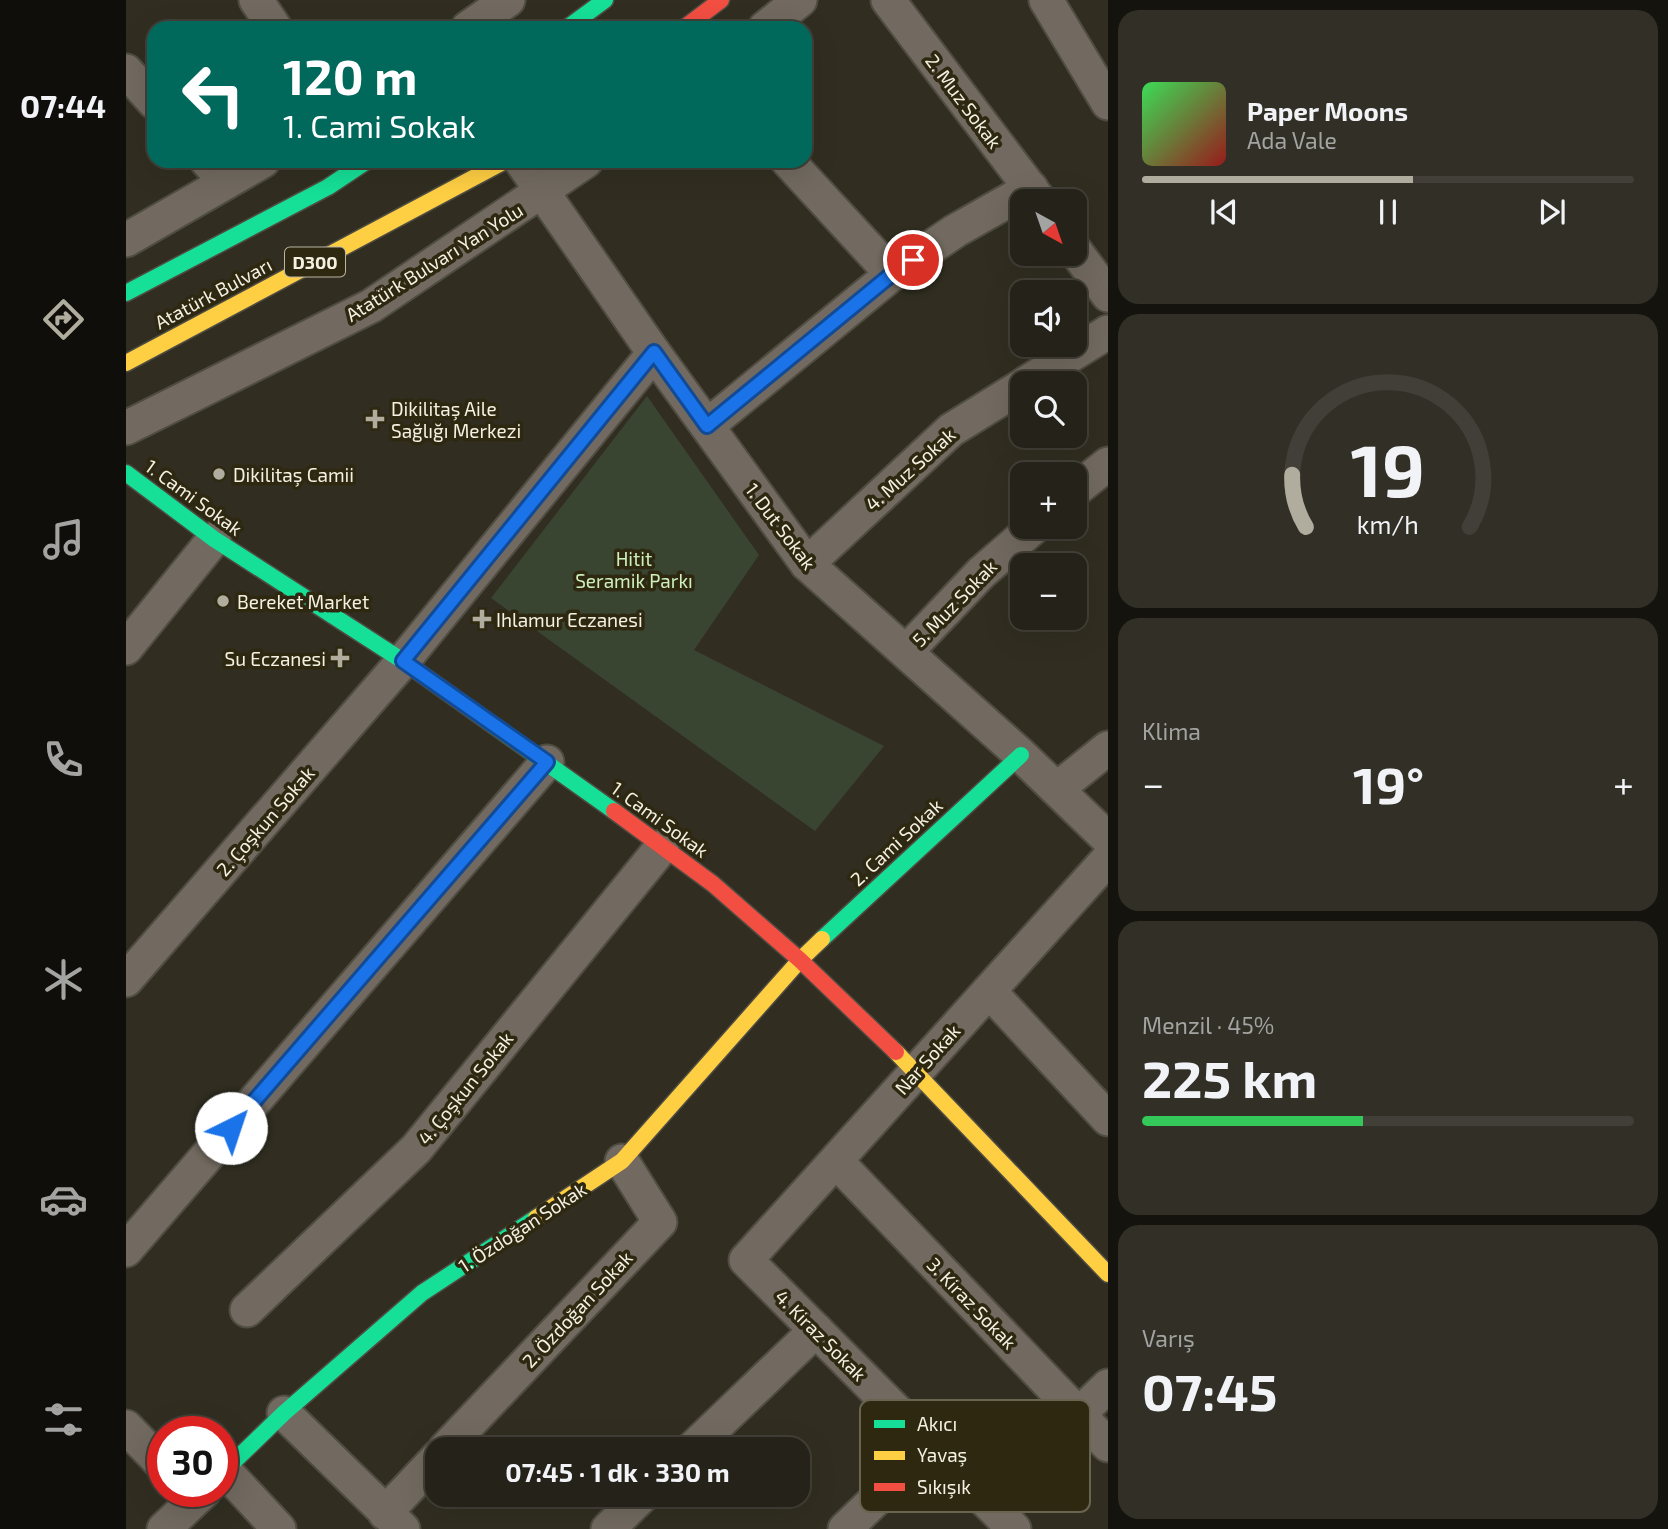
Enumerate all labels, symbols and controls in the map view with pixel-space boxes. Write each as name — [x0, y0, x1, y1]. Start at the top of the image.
text: 120 m — [283, 46, 417, 105]
icon: left — [168, 49, 259, 140]
street label: 2. Muz Sokak — [921, 49, 1007, 153]
text: 07:44 — [20, 86, 106, 124]
text: Paper Moons — [1247, 95, 1408, 126]
text: 1. Cami Sokak — [283, 106, 475, 144]
text: Ada Vale — [1247, 126, 1337, 154]
north arrow — [1010, 189, 1087, 266]
map controls — [1010, 189, 1087, 630]
icon: previous — [1205, 193, 1243, 231]
icon: pause — [1369, 193, 1407, 231]
icon: next — [1533, 193, 1571, 231]
street label: Atatürk Bulvarı Yan Yolu — [341, 198, 527, 326]
pin — [883, 230, 943, 290]
icon: arrive — [894, 241, 932, 279]
road number: D300 — [285, 248, 345, 276]
street label: Atatürk Bulvarı — [151, 252, 275, 334]
button: sound — [1010, 280, 1087, 357]
icon: directions — [39, 295, 88, 344]
button: search — [1010, 371, 1087, 448]
place label: Dikilitaş Aile Sağlığı Merkezi — [391, 397, 521, 442]
marker: Dikilitaş Aile Sağlığı Merkezi — [365, 409, 385, 429]
street label: 4. Muz Sokak — [860, 422, 960, 515]
text: 19 — [1351, 424, 1425, 512]
street label: 1. Cami Sokak — [141, 454, 247, 540]
button: + — [1010, 462, 1087, 539]
place label: Dikilitaş Camii — [233, 463, 354, 487]
marker: Dikilitaş Camii — [211, 466, 227, 482]
street label: 1. Dut Sokak — [741, 478, 821, 574]
text: km/h — [1357, 508, 1419, 538]
icon: music — [39, 515, 88, 564]
park label: Hitit Seramik Parkı — [575, 547, 693, 592]
button: − — [1010, 553, 1087, 630]
street label: 5. Muz Sokak — [907, 555, 1001, 651]
place label: Bereket Market — [237, 590, 369, 613]
marker: Bereket Market — [215, 593, 231, 609]
place label: Ihlamur Eczanesi — [496, 608, 643, 631]
marker: Ihlamur Eczanesi — [474, 611, 490, 627]
place label: Su Eczanesi — [225, 647, 326, 670]
marker: Su Eczanesi — [332, 650, 348, 666]
text: Klima — [1142, 717, 1201, 745]
icon: phone — [39, 735, 88, 784]
text: 19° — [1353, 752, 1424, 814]
text: − — [1142, 760, 1164, 806]
text: + — [1613, 760, 1634, 806]
street label: 2. Çoşkun Sokak — [211, 761, 320, 881]
street label: 1. Cami Sokak — [607, 776, 713, 862]
street label: 2. Cami Sokak — [845, 793, 947, 890]
icon: climate — [39, 955, 88, 1004]
text: Menzil · 45% — [1142, 1011, 1274, 1039]
street label: Nar Sokak — [890, 1019, 965, 1099]
street label: 4. Çoşkun Sokak — [412, 1027, 519, 1150]
text: 225 km — [1142, 1046, 1317, 1108]
position arrow — [194, 1091, 268, 1165]
icon: car — [39, 1175, 88, 1224]
street label: 1. Özdoğan Sokak — [454, 1177, 590, 1277]
street label: 2. Özdoğan Sokak — [517, 1246, 637, 1372]
street label: 3. Kiraz Sokak — [923, 1252, 1022, 1354]
street label: 4. Kiraz Sokak — [771, 1285, 872, 1386]
text: Varış — [1142, 1324, 1195, 1352]
text: 07:45 — [1142, 1359, 1277, 1421]
icon: filters — [39, 1395, 88, 1444]
legend — [860, 1400, 1090, 1512]
text: Akıcı — [917, 1412, 957, 1435]
speed limit sign: 30 — [147, 1416, 238, 1507]
text: Yavaş — [917, 1443, 967, 1467]
text: 07:45 · 1 dk · 330 m — [505, 1456, 730, 1487]
text: Sıkışık — [917, 1475, 971, 1499]

